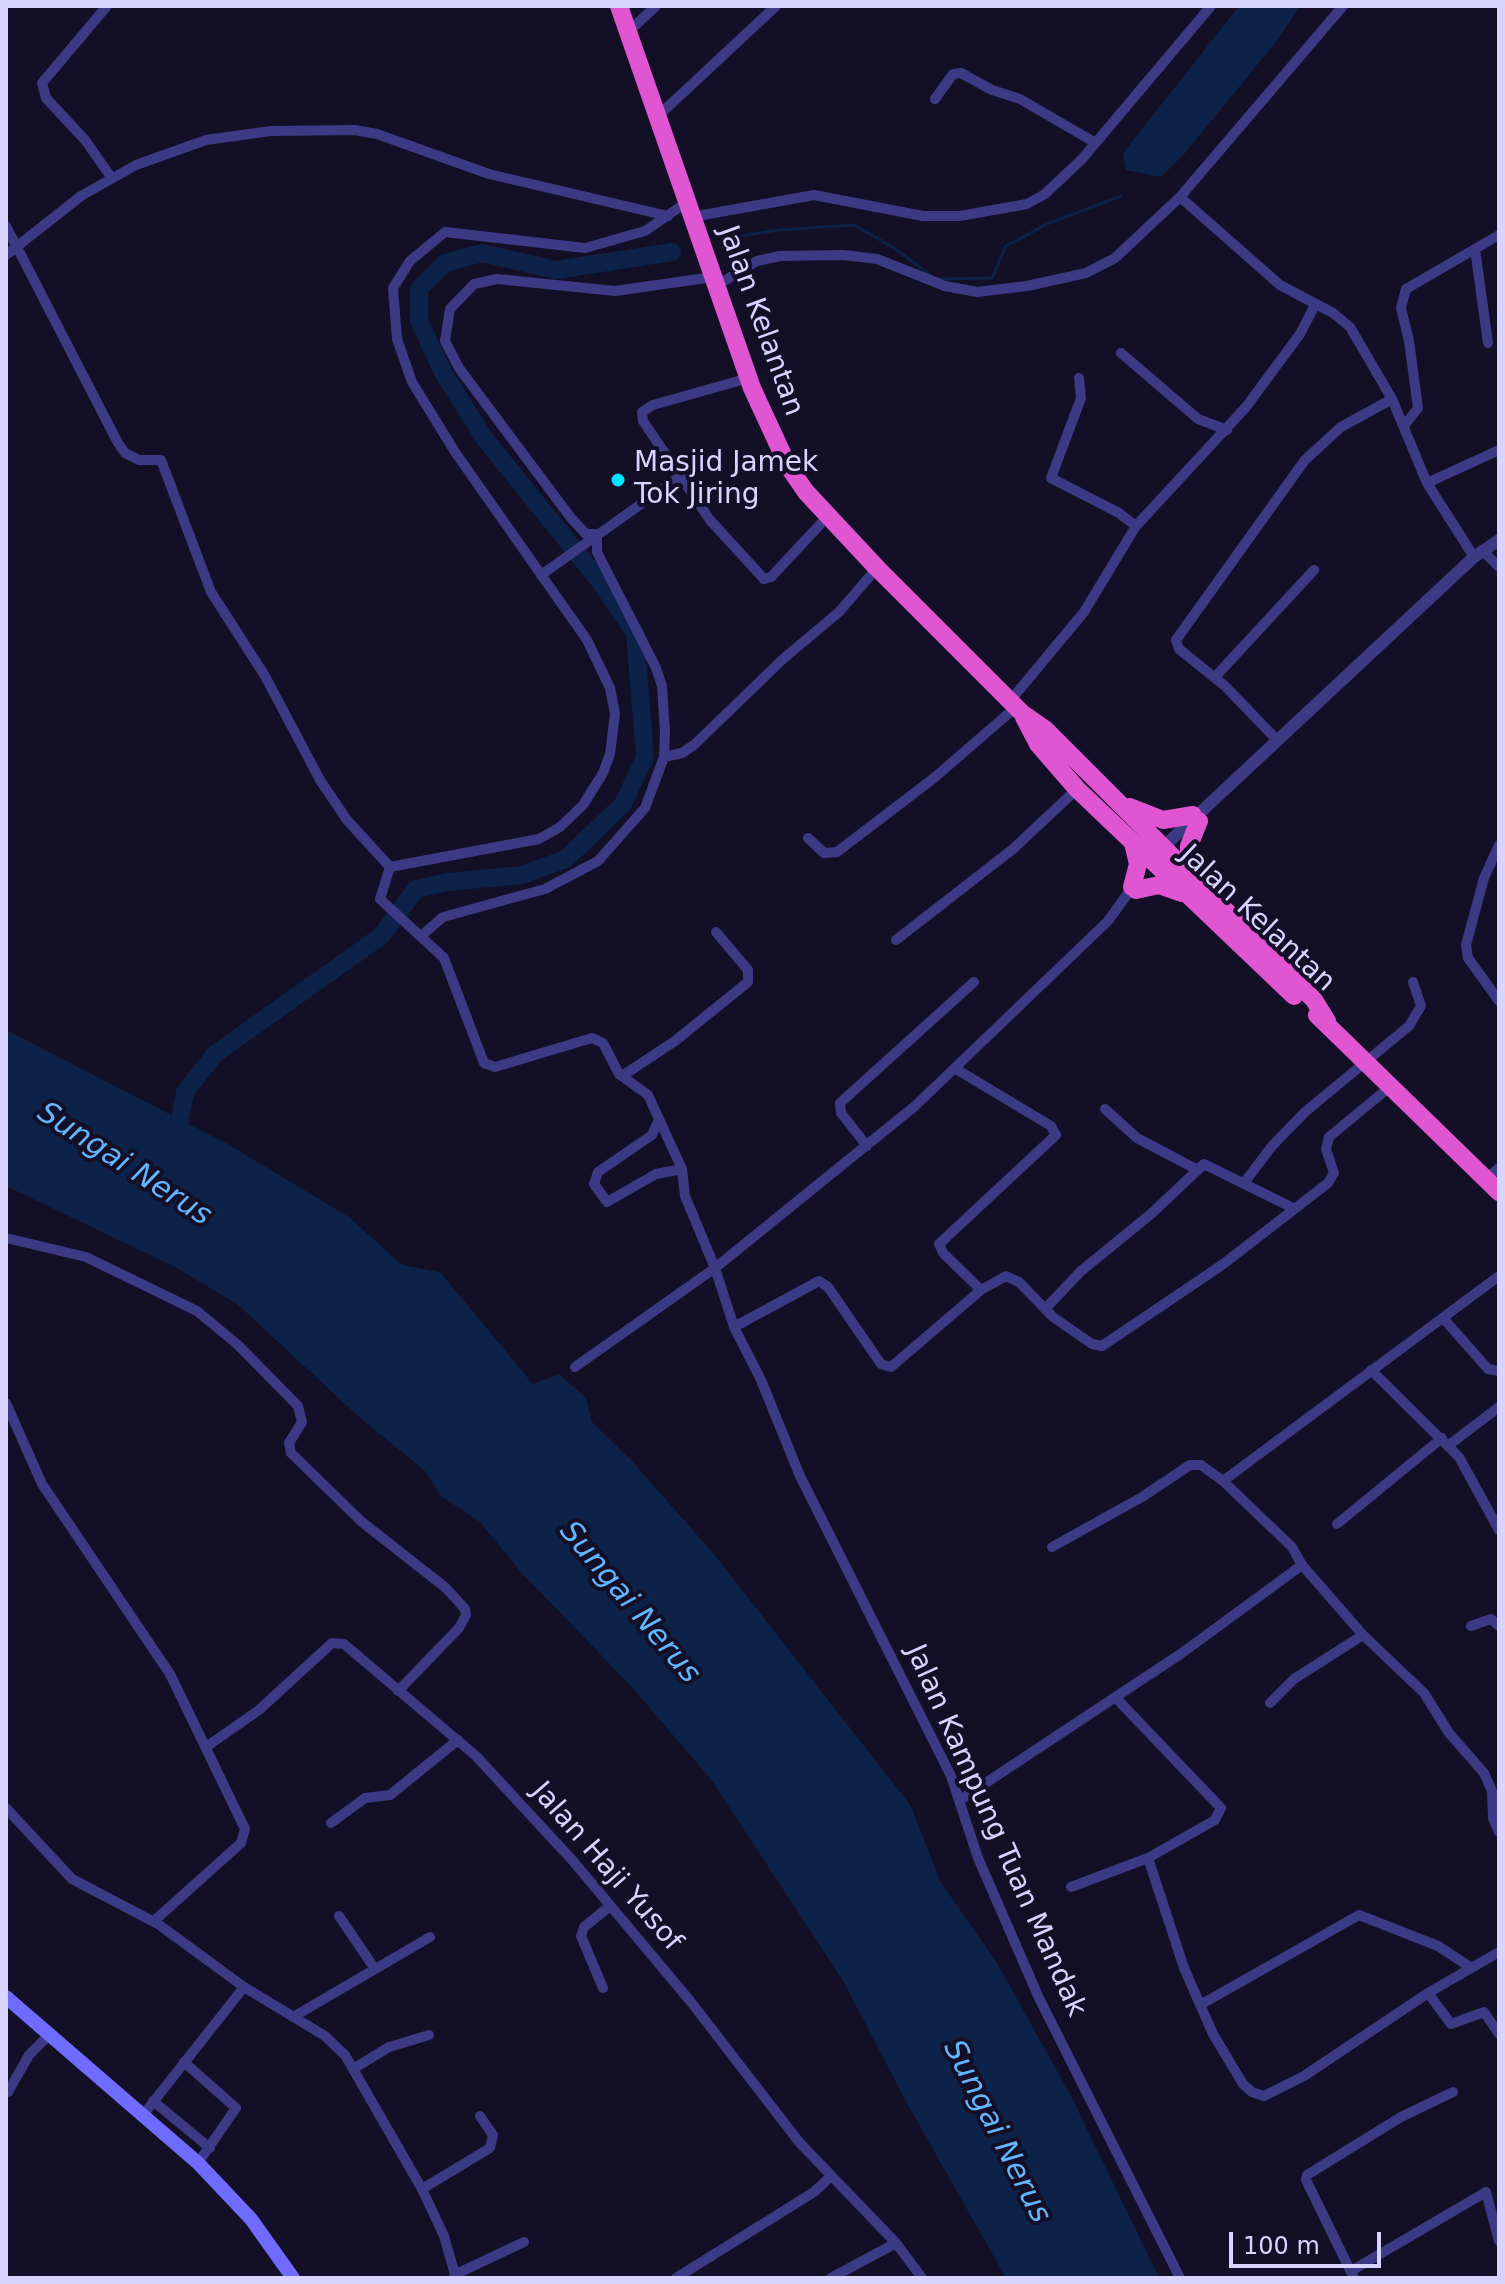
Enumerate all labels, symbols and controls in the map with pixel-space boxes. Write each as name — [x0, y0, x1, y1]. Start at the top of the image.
street label: Jalan Kelantan — [710, 221, 810, 421]
place label: Masjid Jamek Tok Jiring — [634, 447, 818, 513]
marker: Masjid Jamek Tok Jiring — [609, 471, 627, 489]
street label: Jalan Kelantan — [1172, 839, 1342, 999]
water label: Sungai Nerus — [30, 1095, 218, 1235]
water label: Sungai Nerus — [551, 1515, 707, 1691]
street label: Jalan Kampung Tuan Mandak — [898, 1640, 1092, 2022]
street label: Jalan Haji Yusof — [523, 1776, 689, 1958]
water label: Sungai Nerus — [935, 2035, 1057, 2229]
scale bar — [1233, 2216, 1385, 2266]
text: 100 m — [1243, 2232, 1320, 2260]

